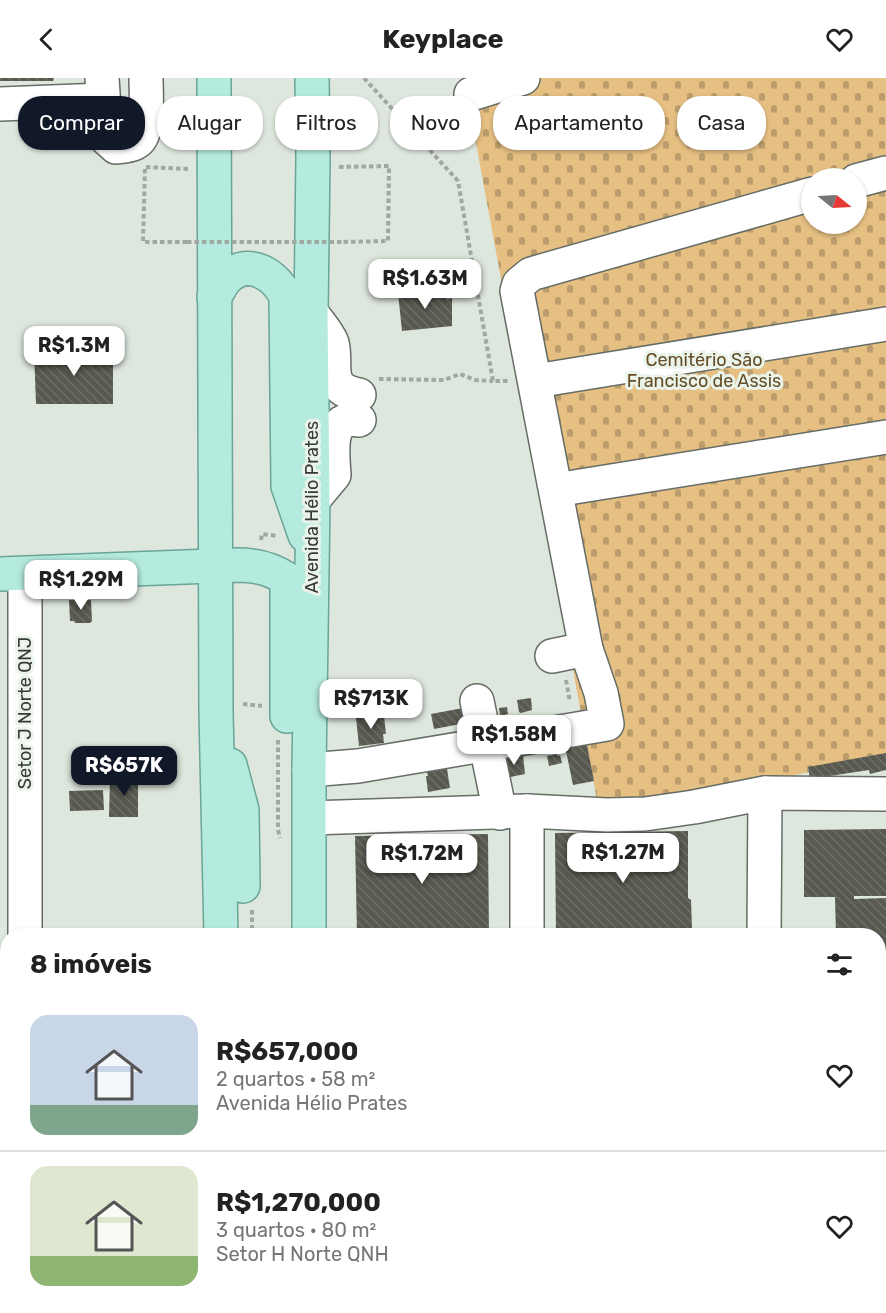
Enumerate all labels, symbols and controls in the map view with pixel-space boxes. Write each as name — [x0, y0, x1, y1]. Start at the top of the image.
icon: back — [30, 23, 63, 56]
text: Keyplace — [382, 23, 504, 55]
icon: heart — [823, 23, 856, 56]
chip: Comprar — [18, 96, 145, 150]
chip: Alugar — [157, 96, 263, 150]
chip: Filtros — [275, 96, 378, 150]
chip: Novo — [390, 96, 481, 150]
chip: Apartamento — [493, 96, 665, 150]
chip: Casa — [677, 96, 766, 150]
north arrow — [801, 168, 867, 234]
map controls — [801, 168, 867, 234]
pin: R$1.63M — [370, 259, 480, 310]
text: R$1.63M — [382, 266, 468, 290]
pin: R$1.3M — [25, 326, 123, 377]
text: R$1.3M — [38, 333, 110, 357]
park label: Cemitério São Francisco de Assis — [627, 349, 781, 392]
street label: Avenida Hélio Prates — [301, 421, 323, 593]
pin: R$1.29M — [26, 560, 136, 611]
text: R$1.29M — [38, 567, 124, 591]
street label: Setor J Norte QNJ — [14, 637, 36, 789]
pin: R$713K — [322, 679, 420, 730]
text: R$713K — [333, 686, 409, 710]
pin: R$1.58M — [459, 715, 569, 766]
text: R$1.58M — [471, 722, 557, 746]
pin: R$657K — [75, 746, 173, 797]
text: R$657K — [85, 753, 163, 777]
pin: R$1.27M — [568, 833, 678, 884]
pin: R$1.72M — [367, 834, 477, 885]
text: R$1.27M — [581, 840, 665, 864]
text: R$1.72M — [380, 841, 464, 865]
icon: filters — [823, 948, 856, 981]
text: 8 imóveis — [30, 949, 152, 980]
text: R$657,000 — [216, 1036, 359, 1067]
icon: home — [78, 1039, 150, 1111]
icon: heart — [823, 1059, 856, 1092]
text: 2 quartos · 58 m² — [216, 1067, 375, 1091]
text: Avenida Hélio Prates — [216, 1091, 408, 1115]
text: R$1,270,000 — [216, 1187, 381, 1218]
icon: home — [78, 1190, 150, 1262]
icon: heart — [823, 1210, 856, 1243]
text: 3 quartos · 80 m² — [216, 1218, 376, 1242]
text: Setor H Norte QNH — [216, 1242, 389, 1266]

